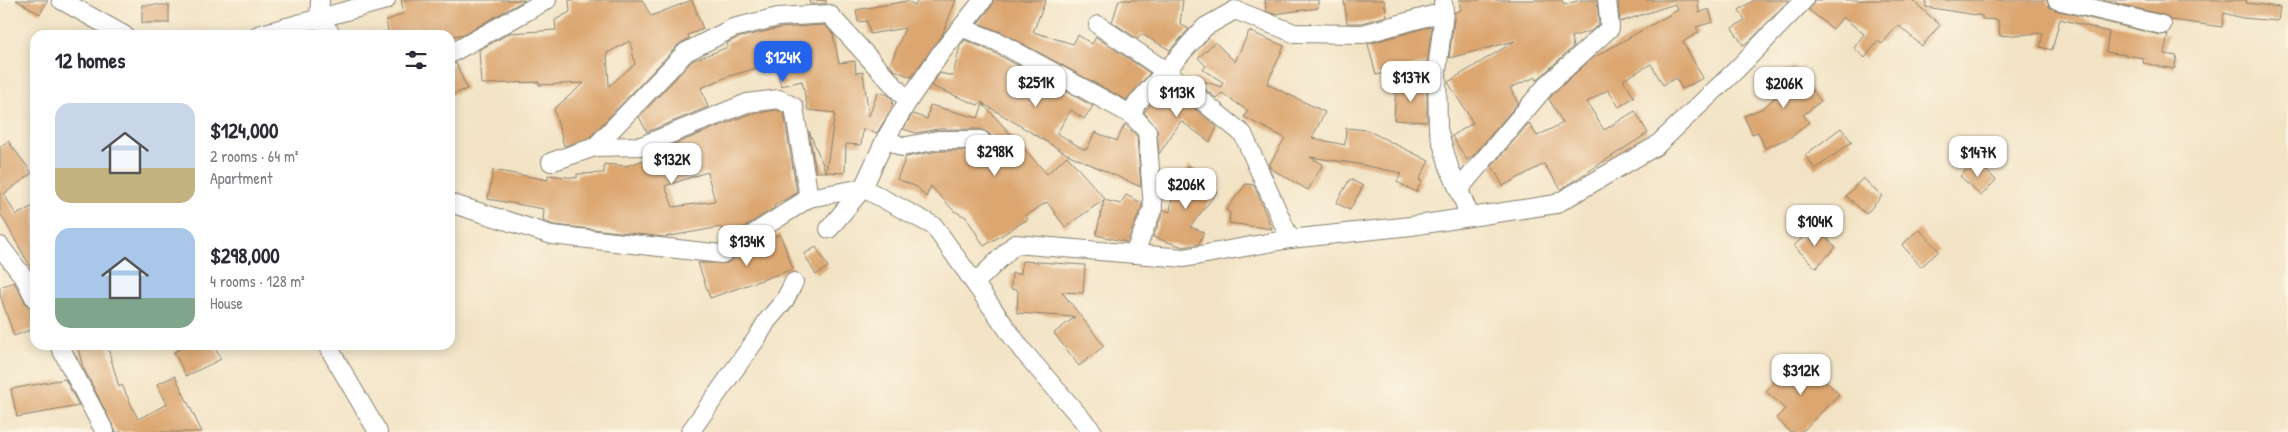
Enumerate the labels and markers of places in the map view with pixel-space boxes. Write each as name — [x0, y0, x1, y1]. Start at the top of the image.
pin: $124K — [748, 41, 818, 83]
pin: $137K — [1376, 61, 1446, 103]
pin: $251K — [1001, 66, 1071, 108]
pin: $206K — [1749, 66, 1819, 109]
pin: $113K — [1142, 76, 1212, 118]
pin: $298K — [960, 134, 1030, 177]
pin: $147K — [1943, 136, 2013, 178]
pin: $132K — [637, 142, 707, 185]
pin: $206K — [1151, 168, 1221, 210]
pin: $104K — [1780, 204, 1850, 247]
pin: $134K — [712, 224, 782, 267]
pin: $312K — [1766, 354, 1836, 396]

